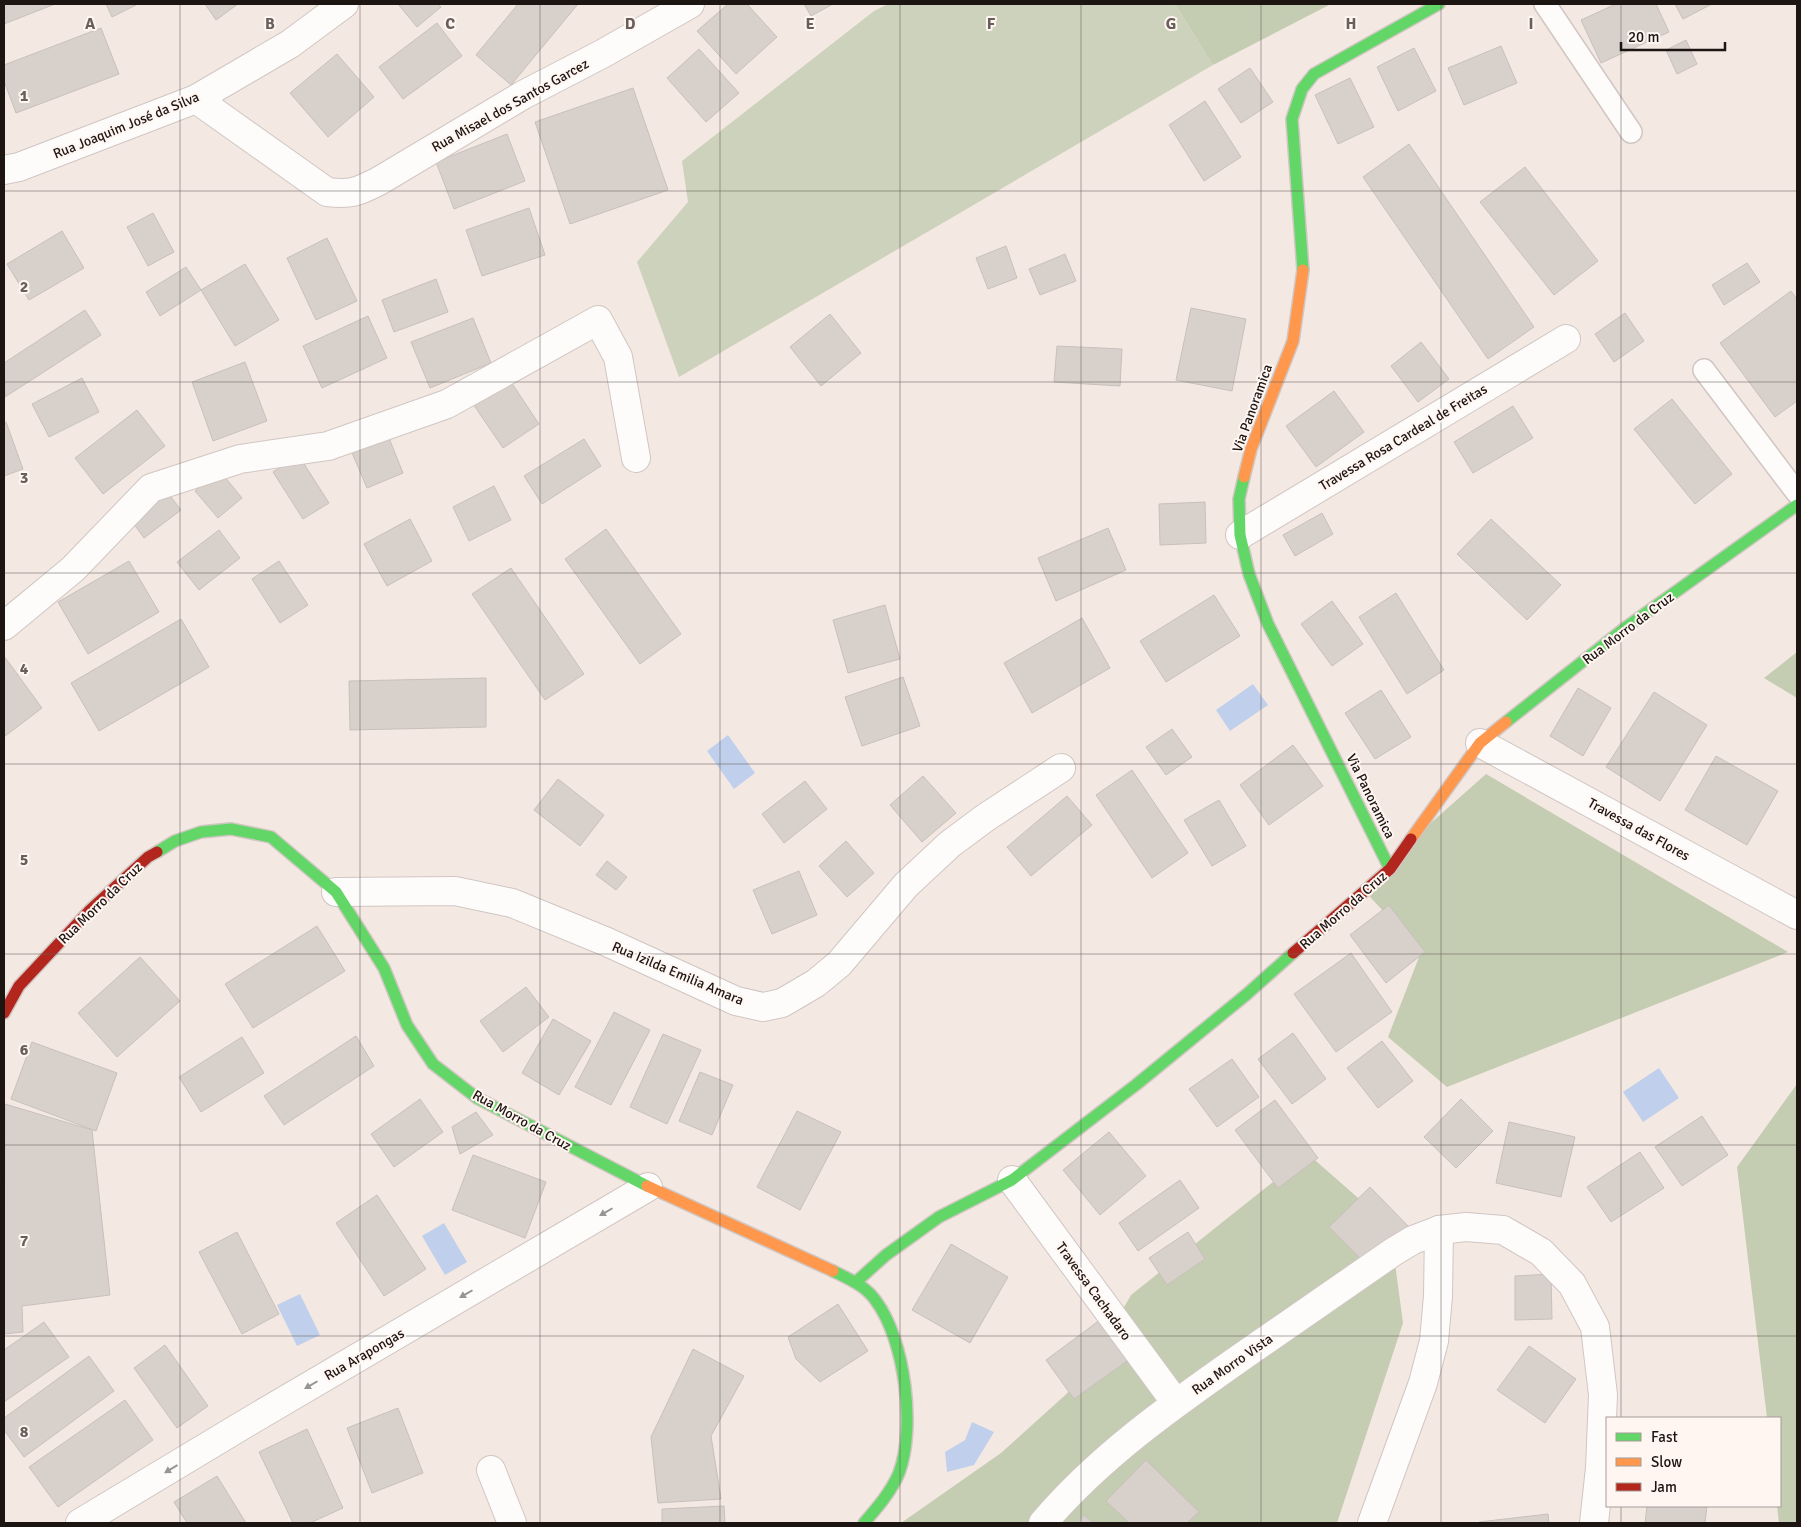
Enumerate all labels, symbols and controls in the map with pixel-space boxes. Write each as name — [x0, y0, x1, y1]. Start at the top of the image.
text: A — [85, 14, 96, 34]
text: B — [265, 14, 275, 34]
text: C — [445, 14, 455, 34]
text: D — [625, 14, 636, 34]
text: E — [805, 14, 815, 34]
text: F — [987, 14, 996, 34]
text: G — [1166, 14, 1176, 34]
text: H — [1346, 14, 1356, 34]
text: I — [1528, 14, 1534, 34]
scale bar — [1621, 20, 1725, 52]
text: 20 m — [1628, 28, 1659, 46]
street label: Rua Misael dos Santos Garcez — [429, 55, 592, 156]
text: 1 — [20, 86, 29, 106]
street label: Rua Joaquim José da Silva — [51, 88, 202, 163]
text: 2 — [20, 277, 28, 297]
street label: Via Panoramica — [1229, 362, 1276, 455]
street label: Travessa Rosa Cardeal de Freitas — [1316, 380, 1490, 494]
text: 3 — [20, 468, 28, 488]
street label: Rua Morro da Cruz — [1579, 588, 1677, 668]
text: 4 — [20, 659, 29, 679]
street label: Via Panoramica — [1343, 751, 1398, 842]
street label: Travessa das Flores — [1585, 794, 1693, 865]
text: 5 — [20, 850, 28, 870]
street label: Rua Morro da Cruz — [55, 859, 146, 948]
street label: Rua Morro da Cruz — [1296, 868, 1390, 953]
street label: Rua Izilda Emilia Amara — [609, 938, 746, 1009]
text: 6 — [20, 1040, 29, 1060]
street label: Rua Morro da Cruz — [470, 1086, 574, 1155]
one-way arrow — [599, 1208, 614, 1216]
text: 7 — [20, 1231, 29, 1251]
street label: Travessa Cachadaro — [1052, 1239, 1135, 1344]
one-way arrow — [460, 1290, 473, 1299]
street label: Rua Arapongas — [321, 1325, 407, 1384]
street label: Rua Morro Vista — [1189, 1330, 1276, 1399]
one-way arrow — [304, 1381, 318, 1390]
legend — [1606, 1417, 1781, 1507]
text: 8 — [20, 1422, 29, 1442]
text: Fast — [1651, 1428, 1678, 1446]
text: Slow — [1651, 1453, 1682, 1471]
one-way arrow — [165, 1464, 178, 1473]
text: Jam — [1651, 1478, 1677, 1496]

